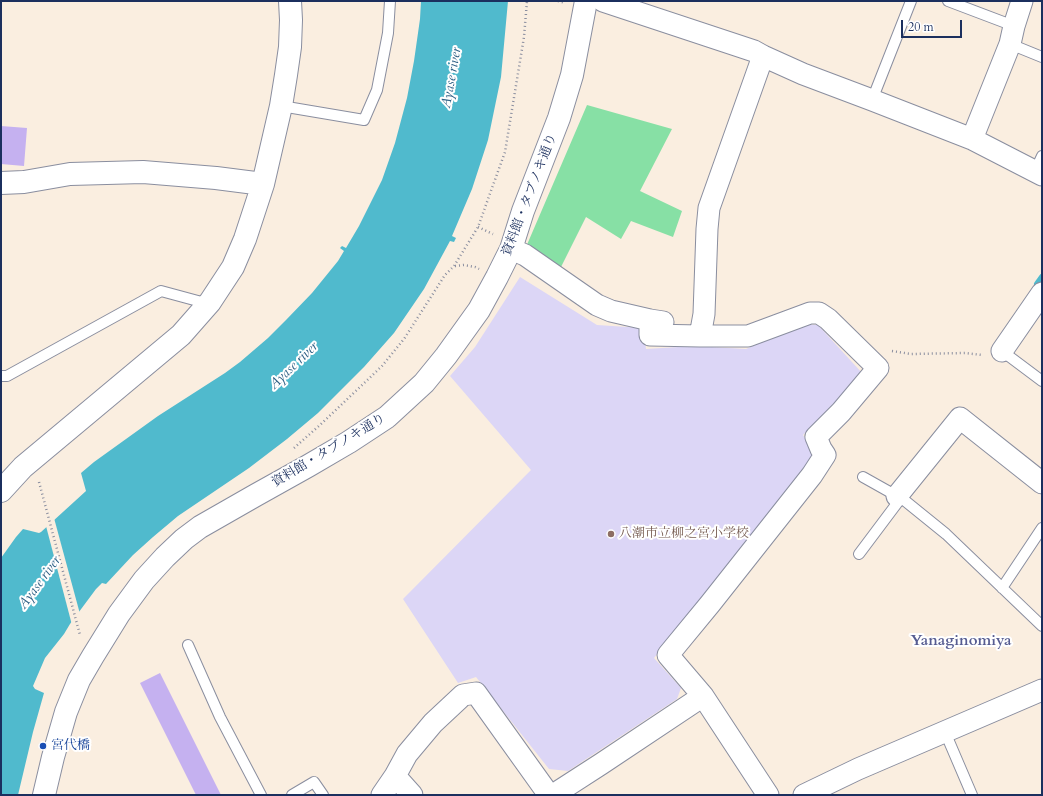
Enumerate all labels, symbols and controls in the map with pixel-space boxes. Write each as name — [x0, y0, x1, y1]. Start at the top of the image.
scale bar — [903, 12, 964, 38]
text: 20 m — [908, 19, 934, 35]
water label: Ayase river — [438, 46, 466, 110]
street label: 資料館・タブノキ通り — [499, 132, 561, 258]
water label: Ayase river — [266, 339, 322, 393]
street label: 資料館・タブノキ通り — [269, 411, 389, 491]
place label: 八潮市立柳之宮小学校 — [619, 526, 749, 542]
marker: 八潮市立柳之宮小学校 — [606, 529, 616, 539]
water label: Ayase river — [15, 553, 65, 613]
district label: Yanaginomiya — [910, 633, 1012, 651]
place label: 宮代橋 — [51, 738, 90, 754]
marker: 宮代橋 — [38, 741, 48, 751]

